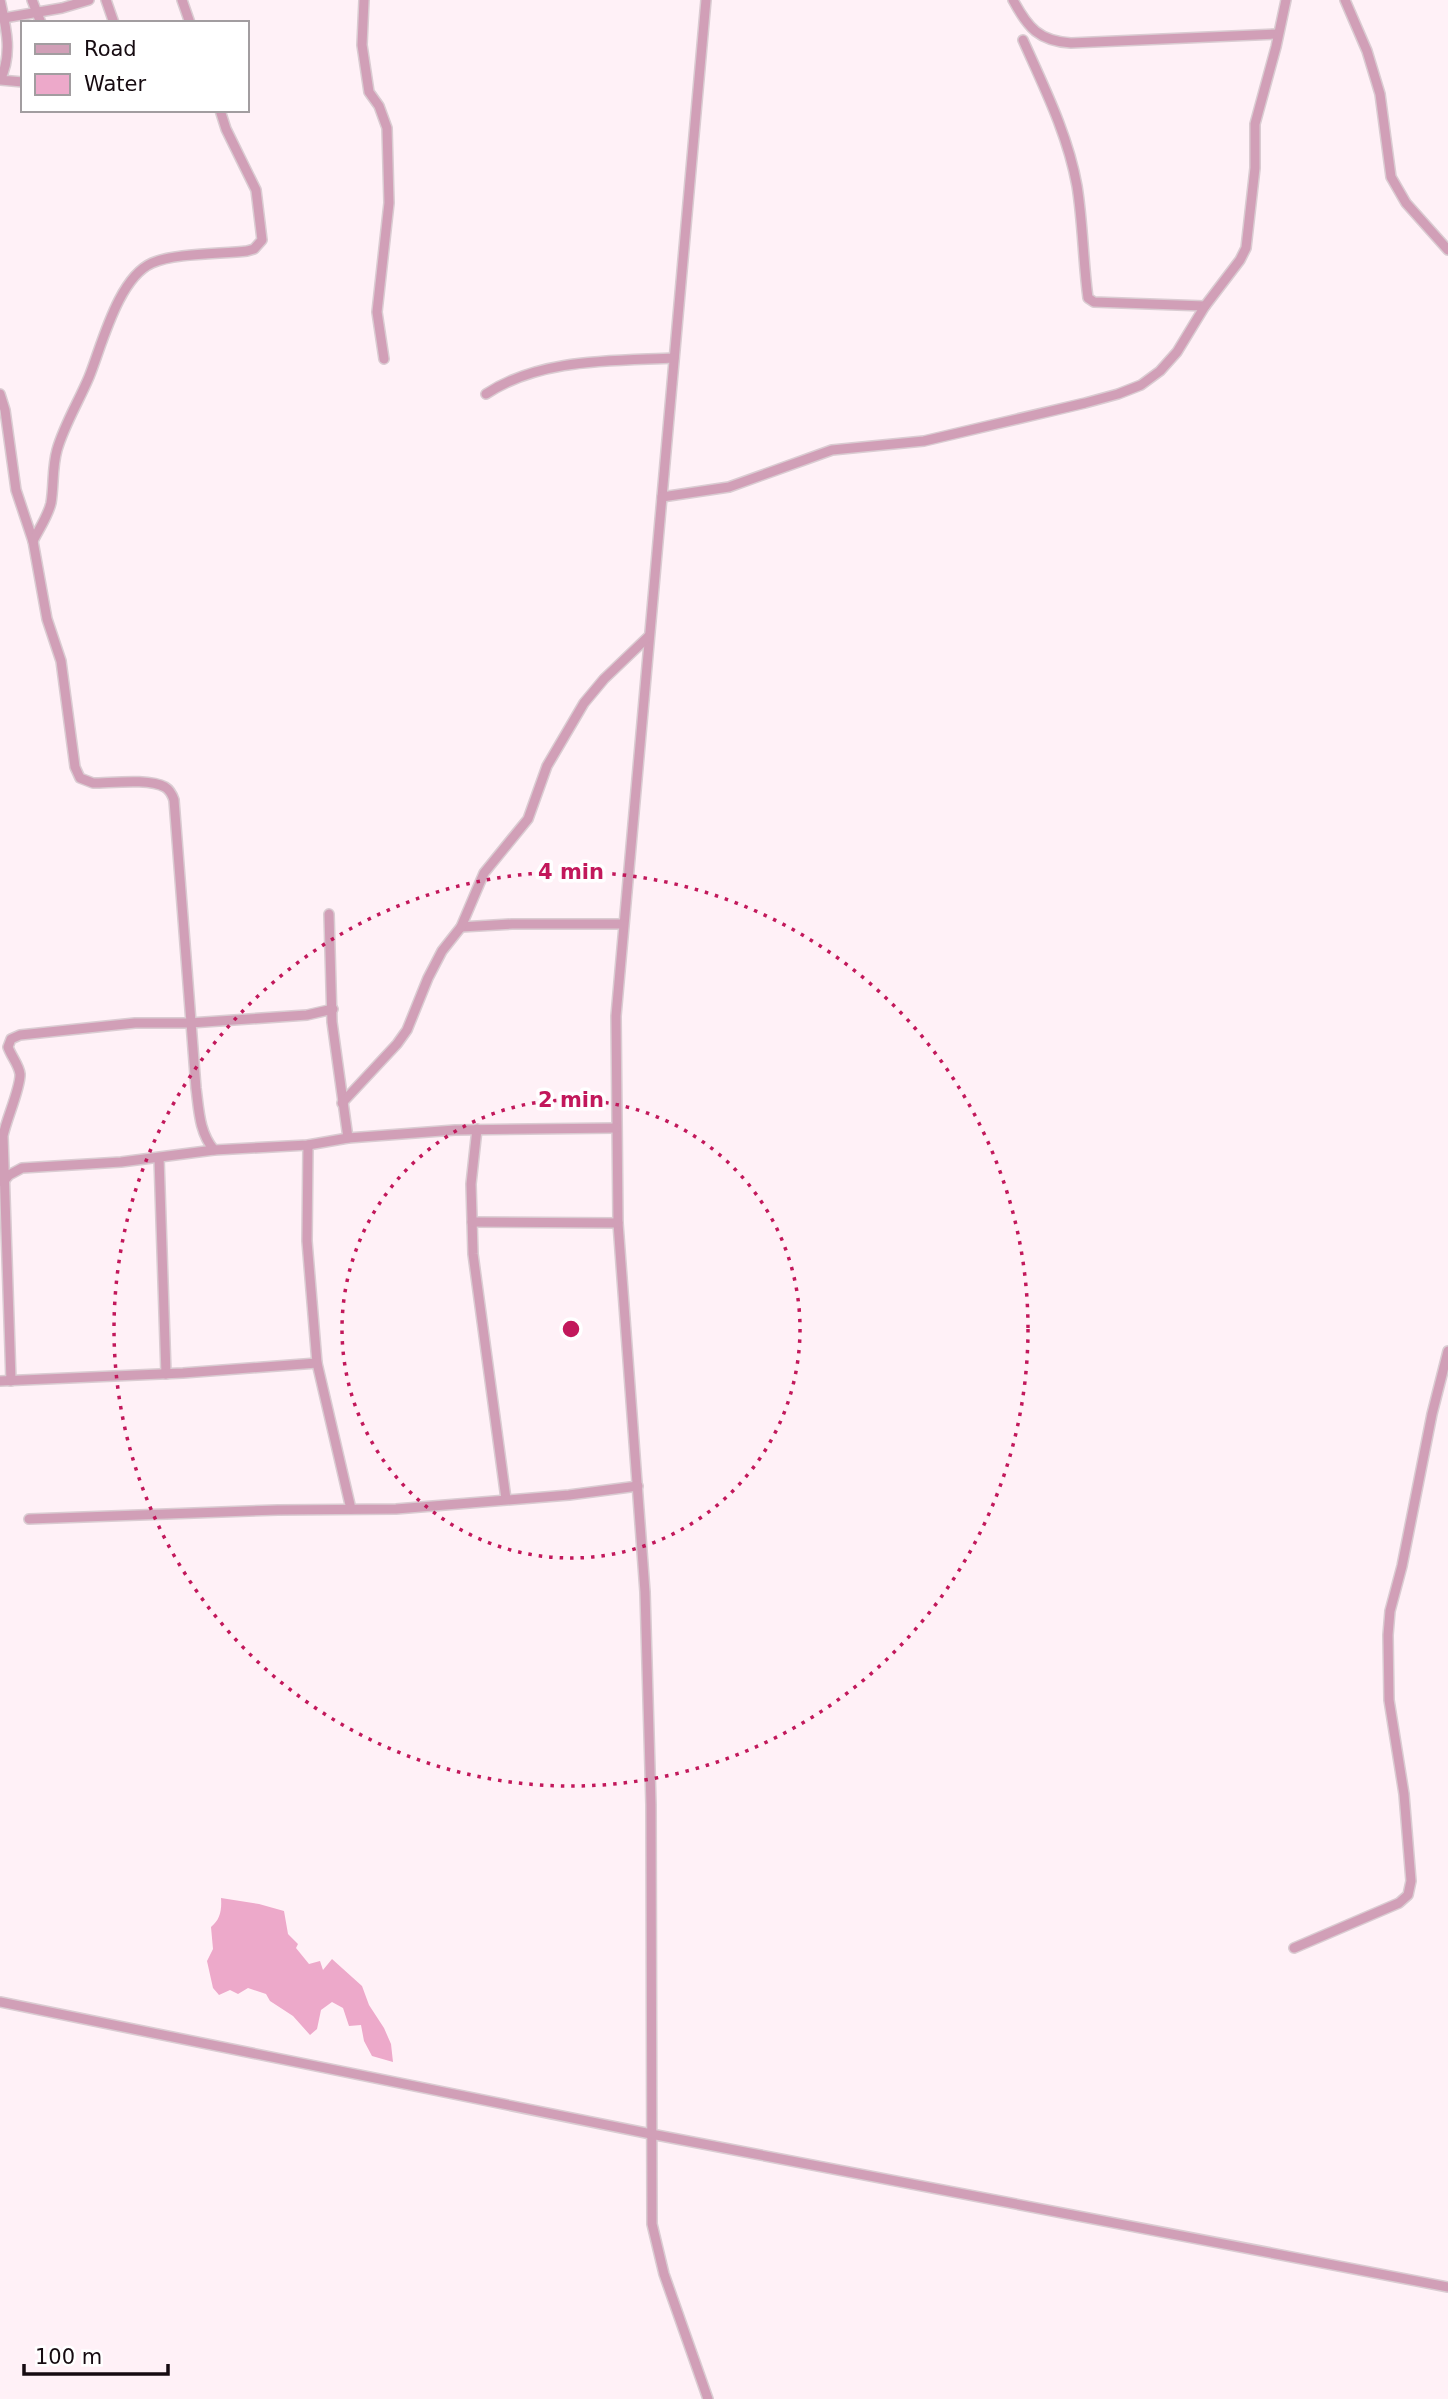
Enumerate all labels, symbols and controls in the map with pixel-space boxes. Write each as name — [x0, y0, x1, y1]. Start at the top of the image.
legend — [21, 21, 248, 112]
text: Road — [84, 37, 137, 61]
text: Water — [84, 72, 146, 96]
text: 4 min — [538, 860, 604, 884]
text: 2 min — [538, 1088, 604, 1112]
centre of rings — [559, 1317, 583, 1341]
scale bar — [24, 2332, 168, 2376]
text: 100 m — [35, 2345, 102, 2369]

